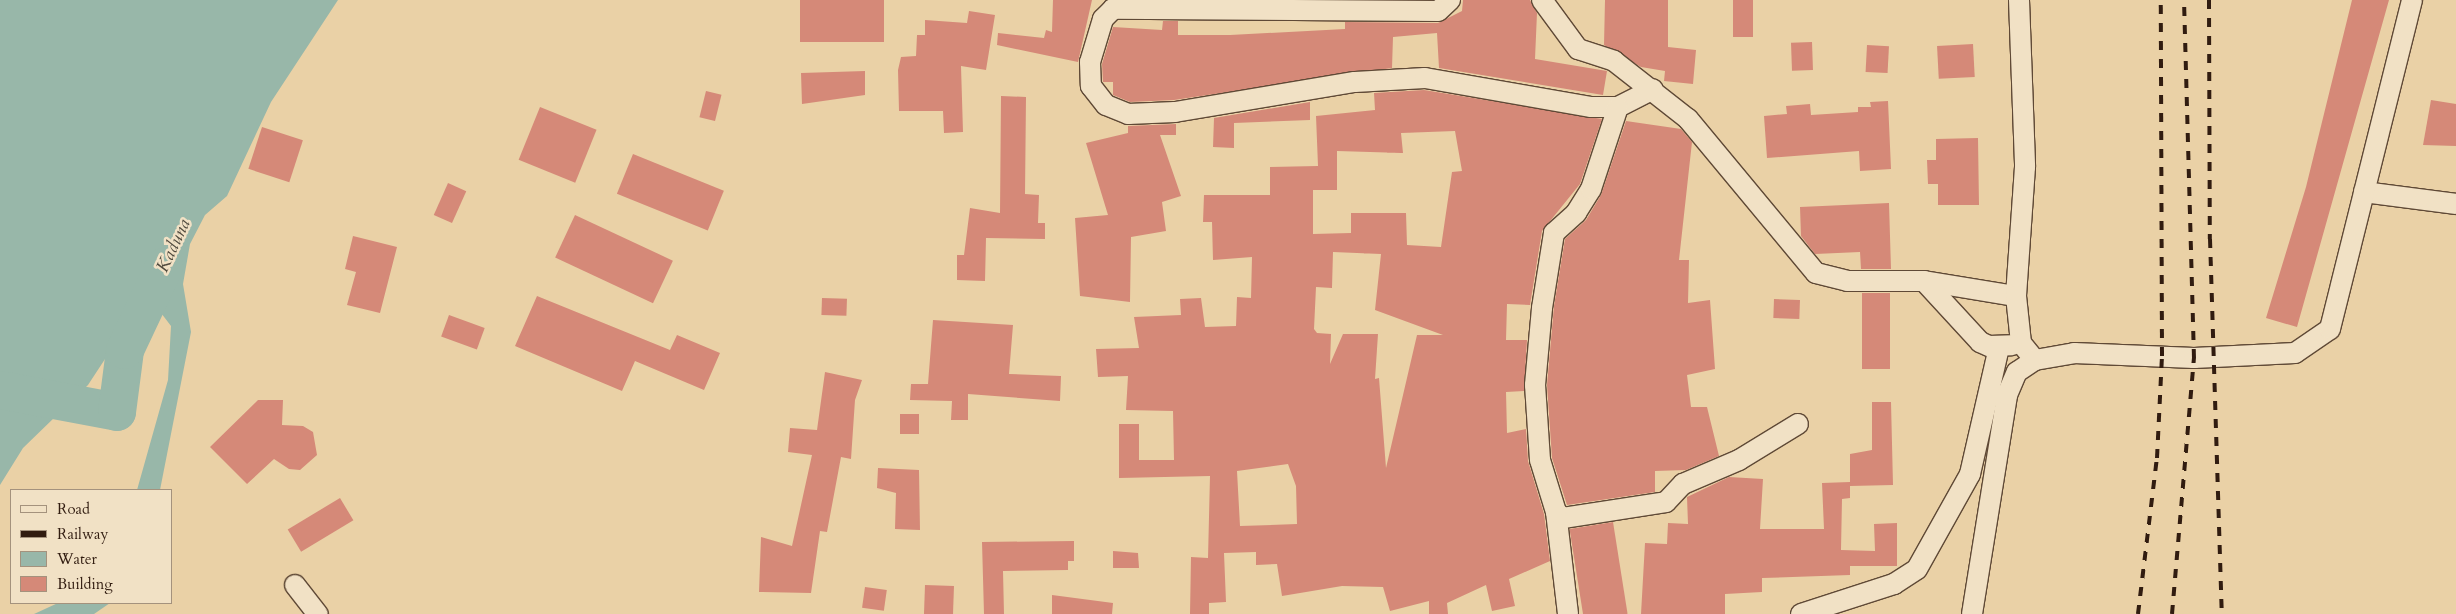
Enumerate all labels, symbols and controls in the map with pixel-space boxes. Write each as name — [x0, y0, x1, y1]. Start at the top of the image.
water label: Kaduna — [152, 216, 196, 276]
legend — [10, 489, 172, 604]
text: Road — [57, 499, 90, 519]
text: Railway — [57, 524, 108, 544]
text: Water — [57, 549, 97, 569]
text: Building — [57, 574, 113, 594]

